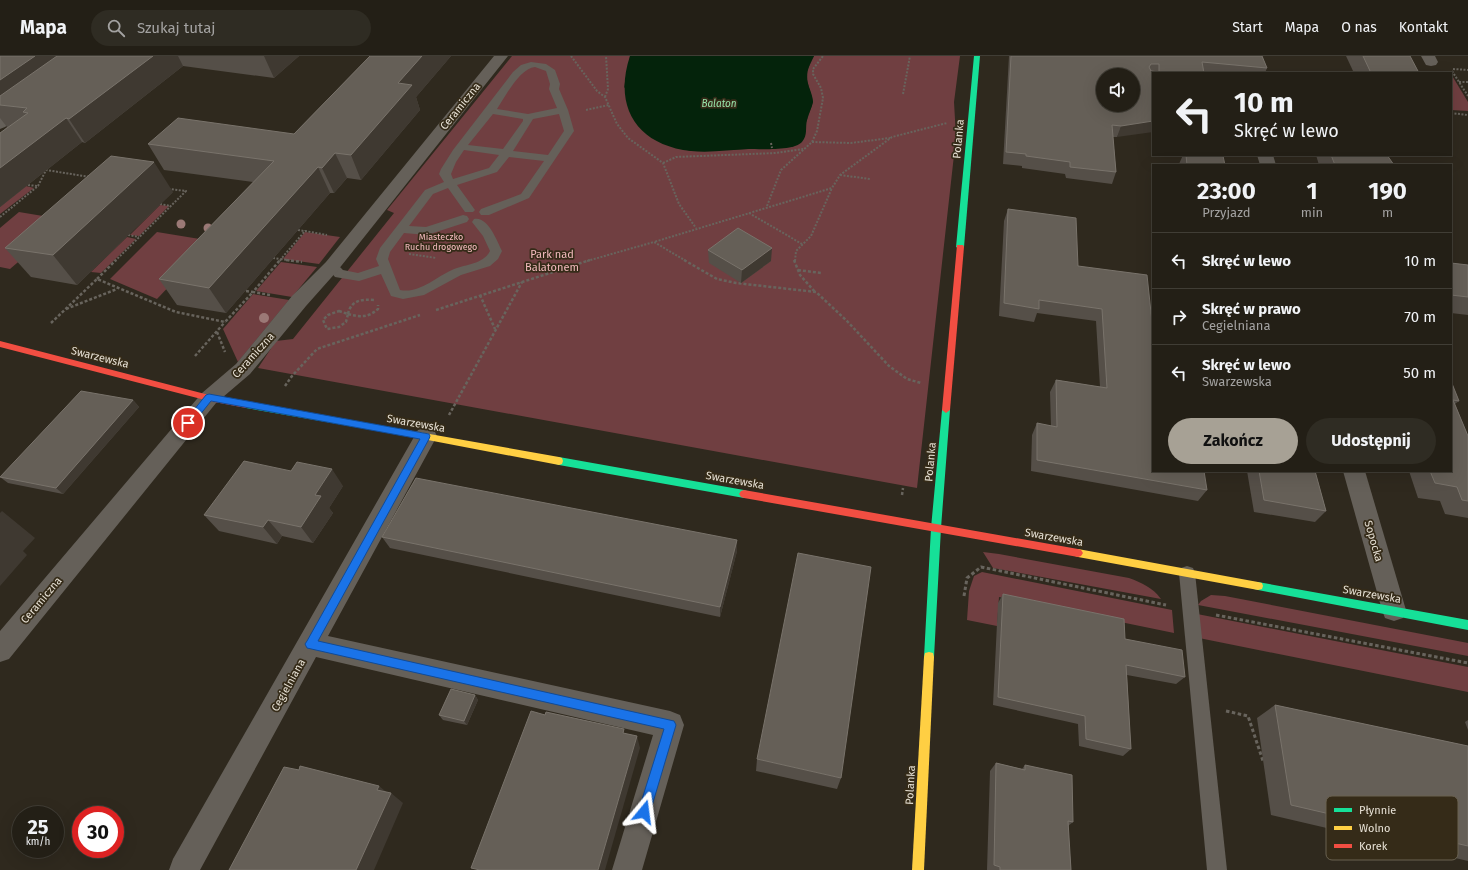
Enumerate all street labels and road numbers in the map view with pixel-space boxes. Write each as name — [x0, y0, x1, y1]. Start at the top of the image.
street label: Ceramiczna — [437, 80, 483, 132]
street label: Polanka — [950, 119, 967, 159]
street label: Ceramiczna — [230, 330, 277, 381]
street label: Swarzewska — [70, 344, 130, 371]
street label: Swarzewska — [386, 412, 446, 435]
street label: Polanka — [922, 442, 939, 482]
street label: Swarzewska — [705, 469, 765, 492]
street label: Sopocka — [1361, 519, 1386, 563]
street label: Swarzewska — [1024, 526, 1084, 549]
street label: Ceramiczna — [18, 574, 65, 626]
street label: Swarzewska — [1342, 583, 1402, 606]
street label: Cegielniana — [269, 657, 308, 714]
street label: Polanka — [903, 765, 918, 805]

